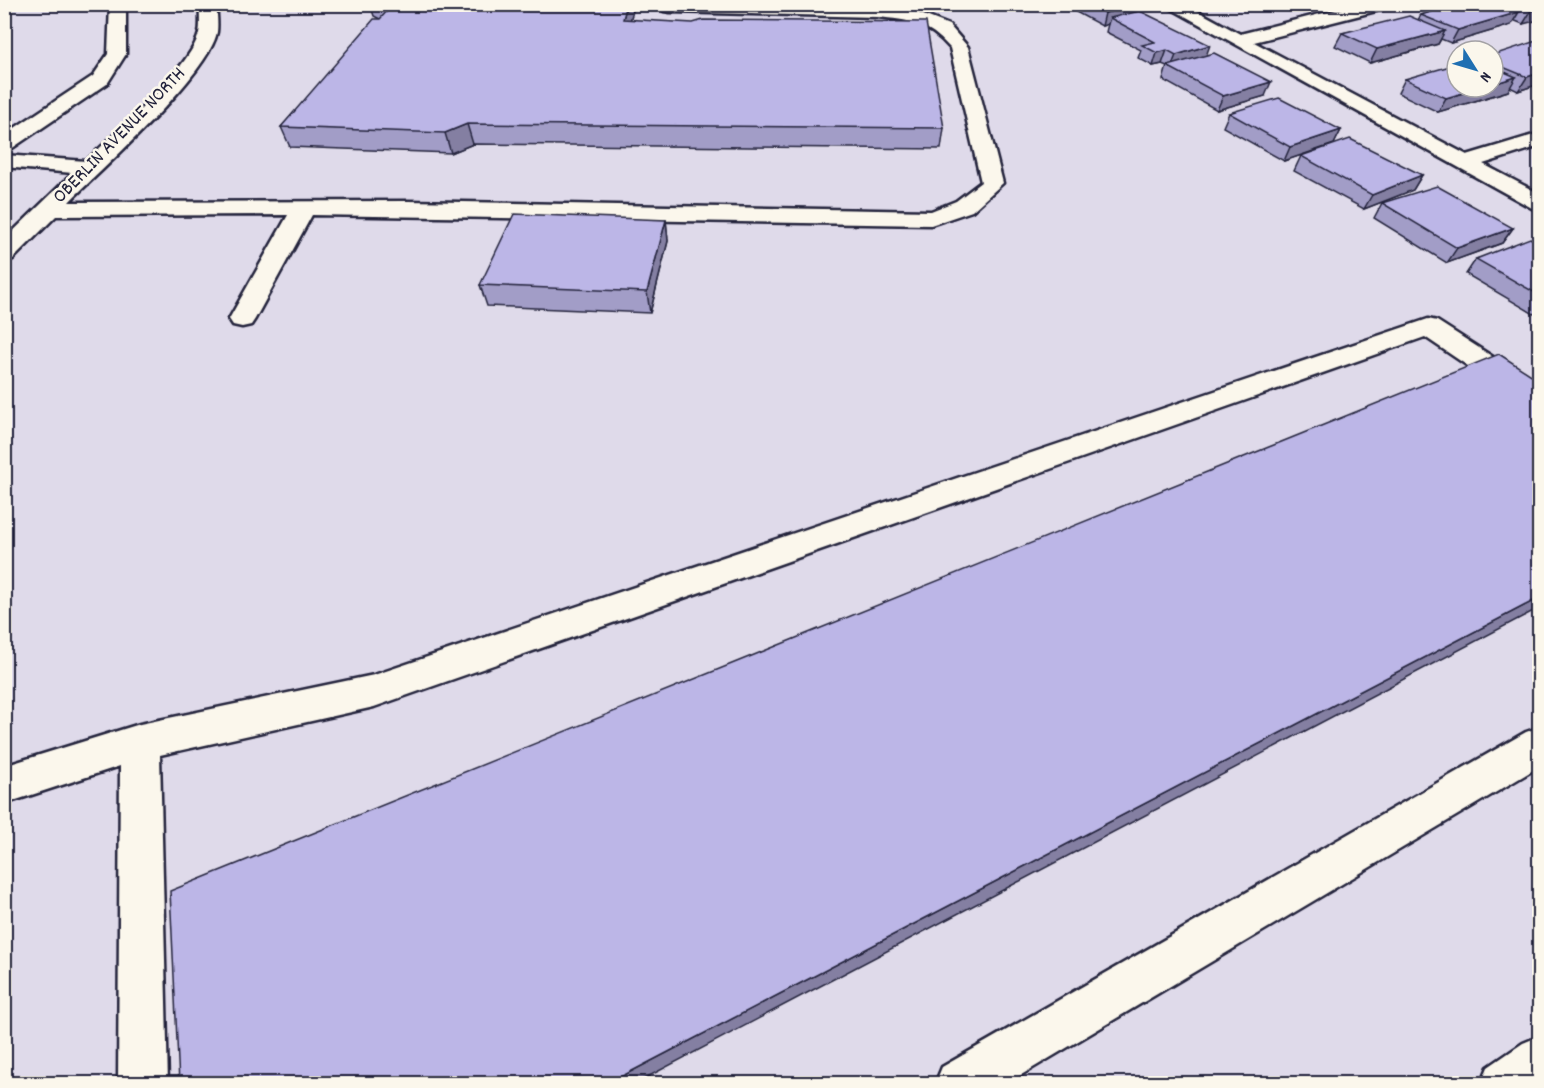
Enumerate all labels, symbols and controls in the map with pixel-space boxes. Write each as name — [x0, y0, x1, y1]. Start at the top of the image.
north arrow — [1445, 39, 1505, 99]
street label: OBERLIN AVENUE NORTH — [47, 61, 193, 211]
text: N — [1473, 66, 1497, 87]

